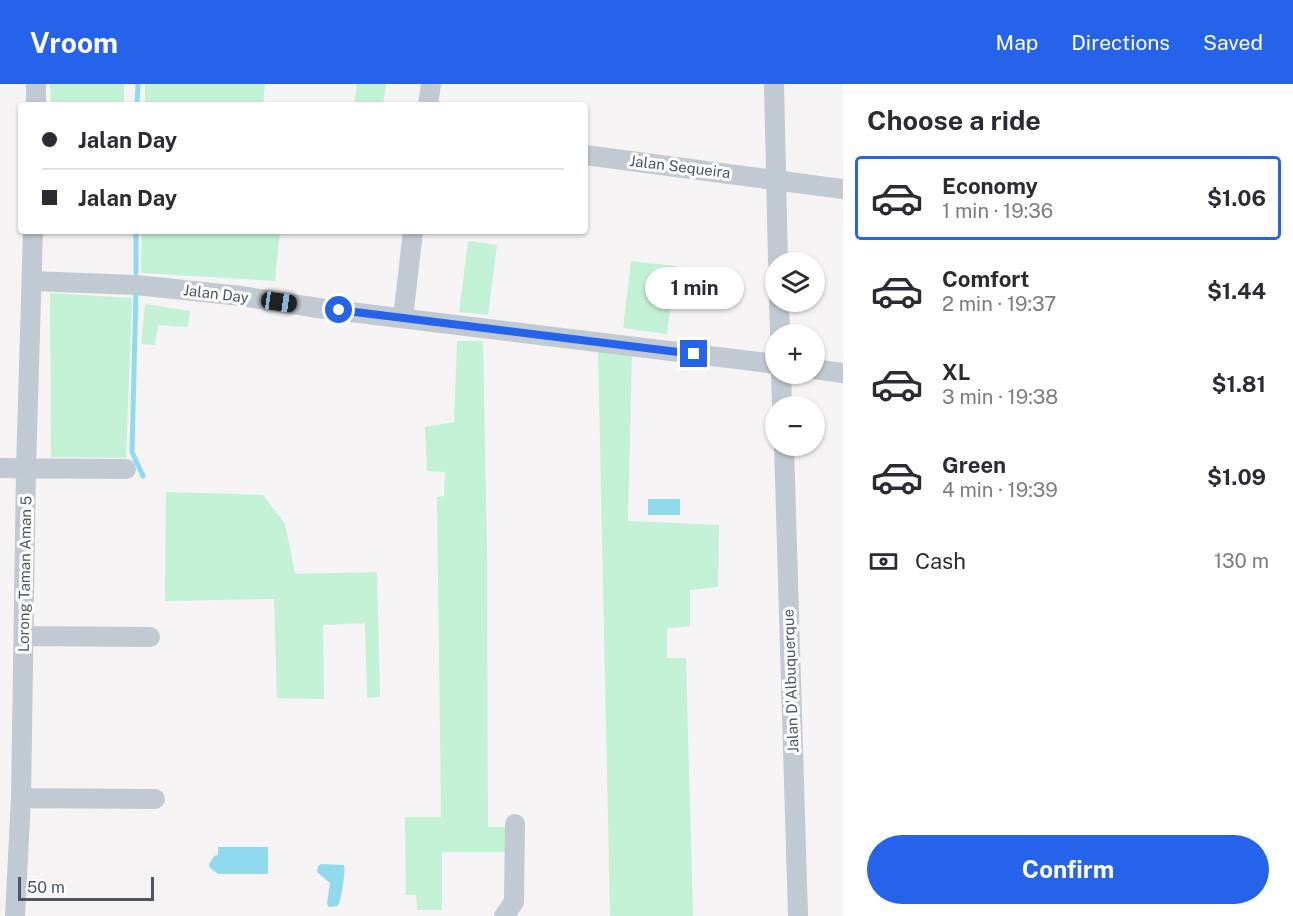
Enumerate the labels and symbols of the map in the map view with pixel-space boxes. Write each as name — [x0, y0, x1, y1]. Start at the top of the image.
street label: Jalan Sequeira — [629, 152, 732, 181]
callout: 1 min — [644, 267, 744, 309]
street label: Jalan Day — [182, 281, 250, 306]
car — [260, 291, 298, 313]
route start — [325, 296, 352, 323]
route end — [680, 340, 707, 367]
street label: Lorong Taman Aman 5 — [15, 496, 34, 652]
street label: Jalan D'Albuquerque — [779, 609, 802, 753]
scale bar — [18, 874, 154, 902]

